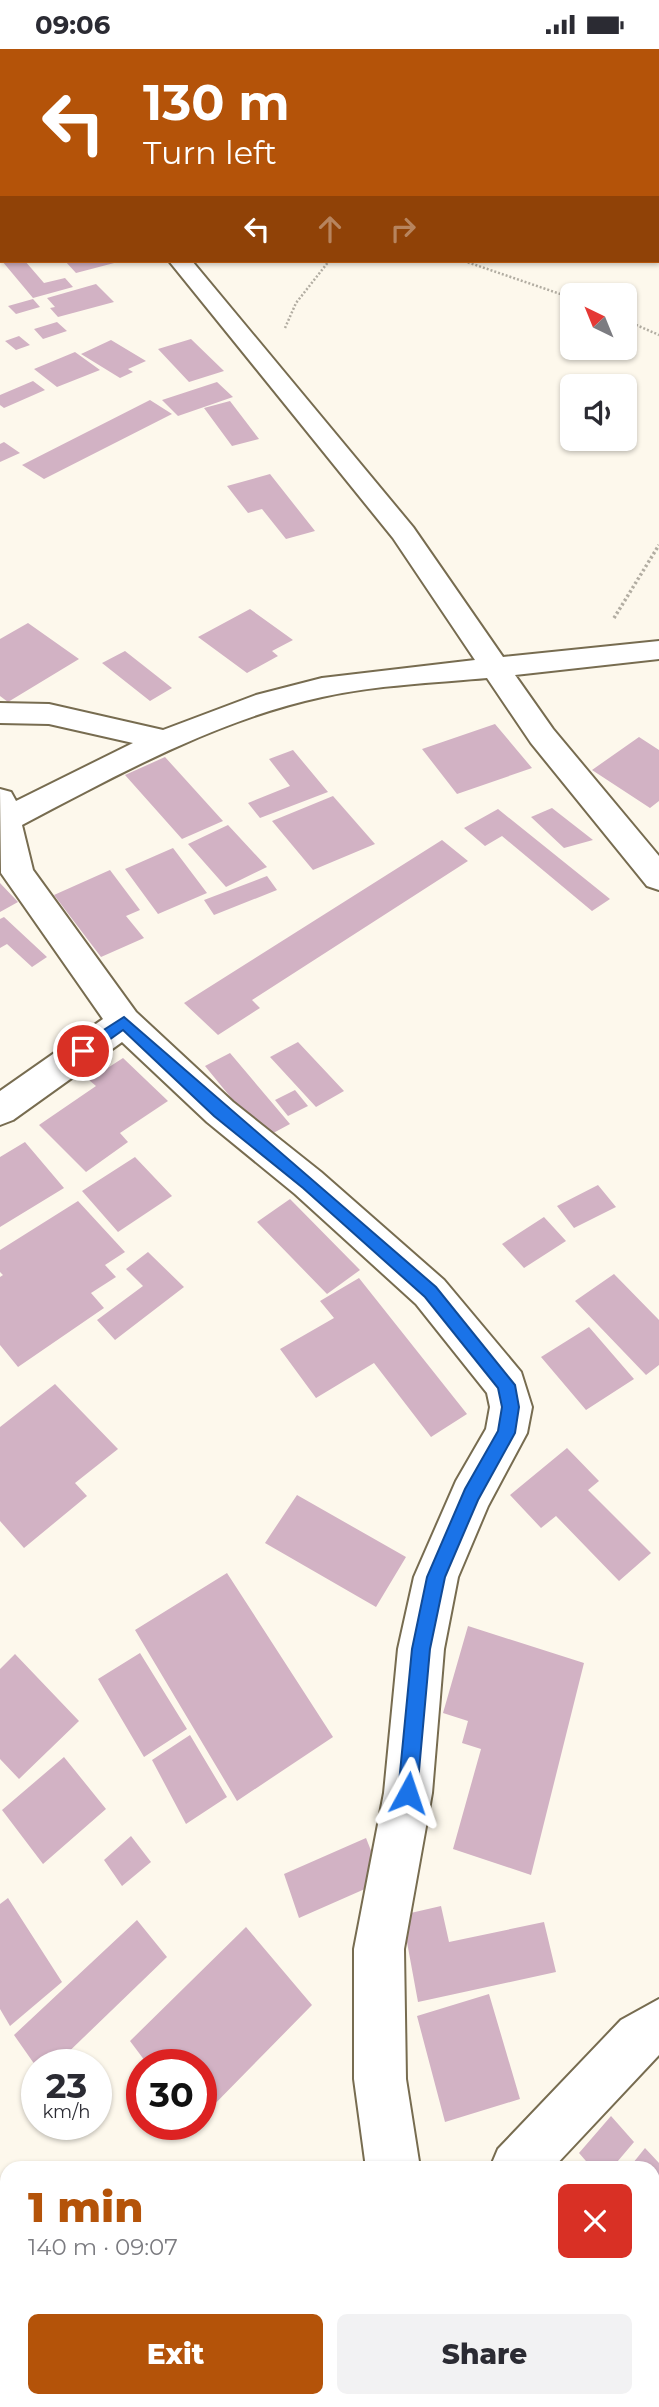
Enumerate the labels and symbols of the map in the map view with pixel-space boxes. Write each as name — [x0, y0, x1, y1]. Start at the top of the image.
north arrow — [560, 283, 637, 361]
pin — [53, 1021, 113, 1081]
position arrow — [371, 1756, 445, 1830]
speed limit sign: 30 — [126, 2049, 217, 2140]

